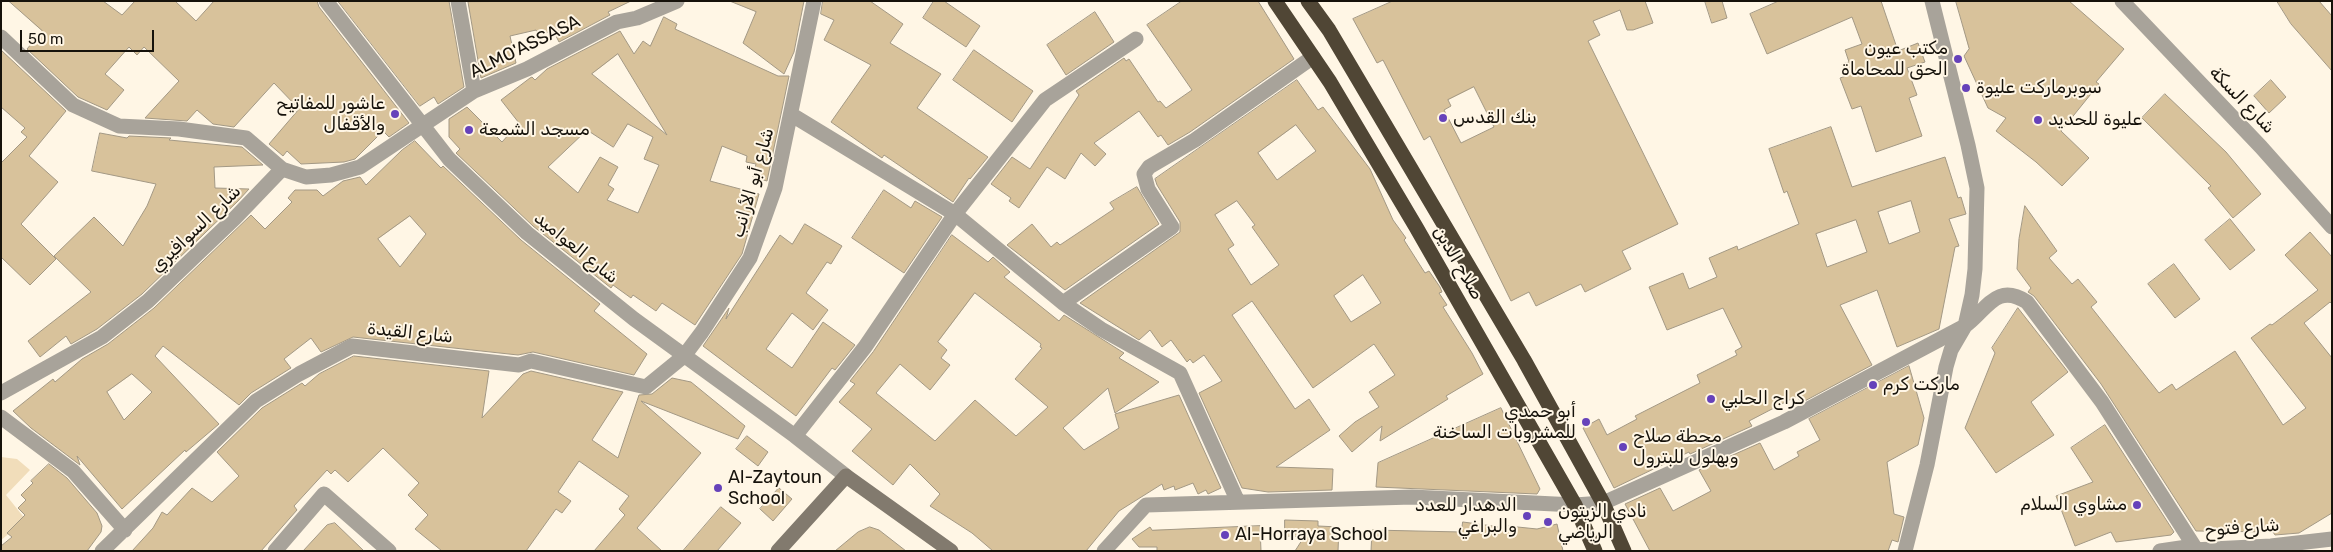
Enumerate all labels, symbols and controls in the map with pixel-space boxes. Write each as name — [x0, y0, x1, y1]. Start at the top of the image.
street label: ALMO'ASSASA — [466, 11, 584, 83]
scale bar — [22, 20, 156, 52]
text: 50 m — [28, 30, 63, 48]
place label: مكتب عيون الحق للمحاماة — [1841, 38, 1948, 80]
marker: مكتب عيون الحق للمحاماة — [1952, 53, 1964, 65]
street label: شارع السكة — [2205, 62, 2279, 138]
place label: سوبرماركت عليوة — [1976, 77, 2102, 99]
marker: سوبرماركت عليوة — [1960, 82, 1972, 94]
place label: عاشور للمفاتيح والأقفال — [276, 93, 385, 136]
place label: بنك القدس — [1453, 107, 1537, 129]
marker: عاشور للمفاتيح والأقفال — [389, 108, 401, 120]
place label: عليوة للحديد — [2048, 109, 2142, 131]
marker: بنك القدس — [1437, 112, 1449, 124]
marker: عليوة للحديد — [2032, 114, 2044, 126]
place label: مسجد الشمعة — [479, 119, 590, 141]
marker: مسجد الشمعة — [463, 124, 475, 136]
street label: شارع أبو الأرانب — [727, 126, 779, 240]
street label: شارع السوافيري — [147, 181, 245, 277]
street label: شارع العواميد — [529, 207, 623, 289]
street label: صلاح الدين — [1428, 222, 1488, 304]
street label: شارع القيدة — [366, 318, 454, 348]
place label: ماركت كرم — [1883, 374, 1960, 396]
marker: ماركت كرم — [1867, 379, 1879, 391]
place label: كراج الحلبي — [1721, 388, 1805, 410]
marker: كراج الحلبي — [1705, 393, 1717, 405]
place label: أبو حمدي للمشروبات الساخنة — [1433, 401, 1576, 444]
marker: أبو حمدي للمشروبات الساخنة — [1580, 416, 1592, 428]
place label: محطة صلاح وبهلول للبترول — [1633, 426, 1738, 468]
marker: محطة صلاح وبهلول للبترول — [1617, 441, 1629, 453]
place label: Al-Zaytoun School — [728, 467, 822, 509]
marker: Al-Zaytoun School — [712, 482, 724, 494]
place label: مشاوي السلام — [2020, 494, 2127, 516]
place label: الدهدار للعدد والبراغي — [1415, 495, 1517, 538]
marker: مشاوي السلام — [2131, 499, 2143, 511]
place label: نادي الزيتون الرياضي — [1558, 501, 1647, 544]
marker: الدهدار للعدد والبراغي — [1521, 510, 1533, 522]
street label: شارع فتوح — [2204, 515, 2280, 541]
marker: نادي الزيتون الرياضي — [1542, 516, 1554, 528]
place label: Al-Horraya School — [1235, 524, 1388, 546]
marker: Al-Horraya School — [1219, 529, 1231, 541]

